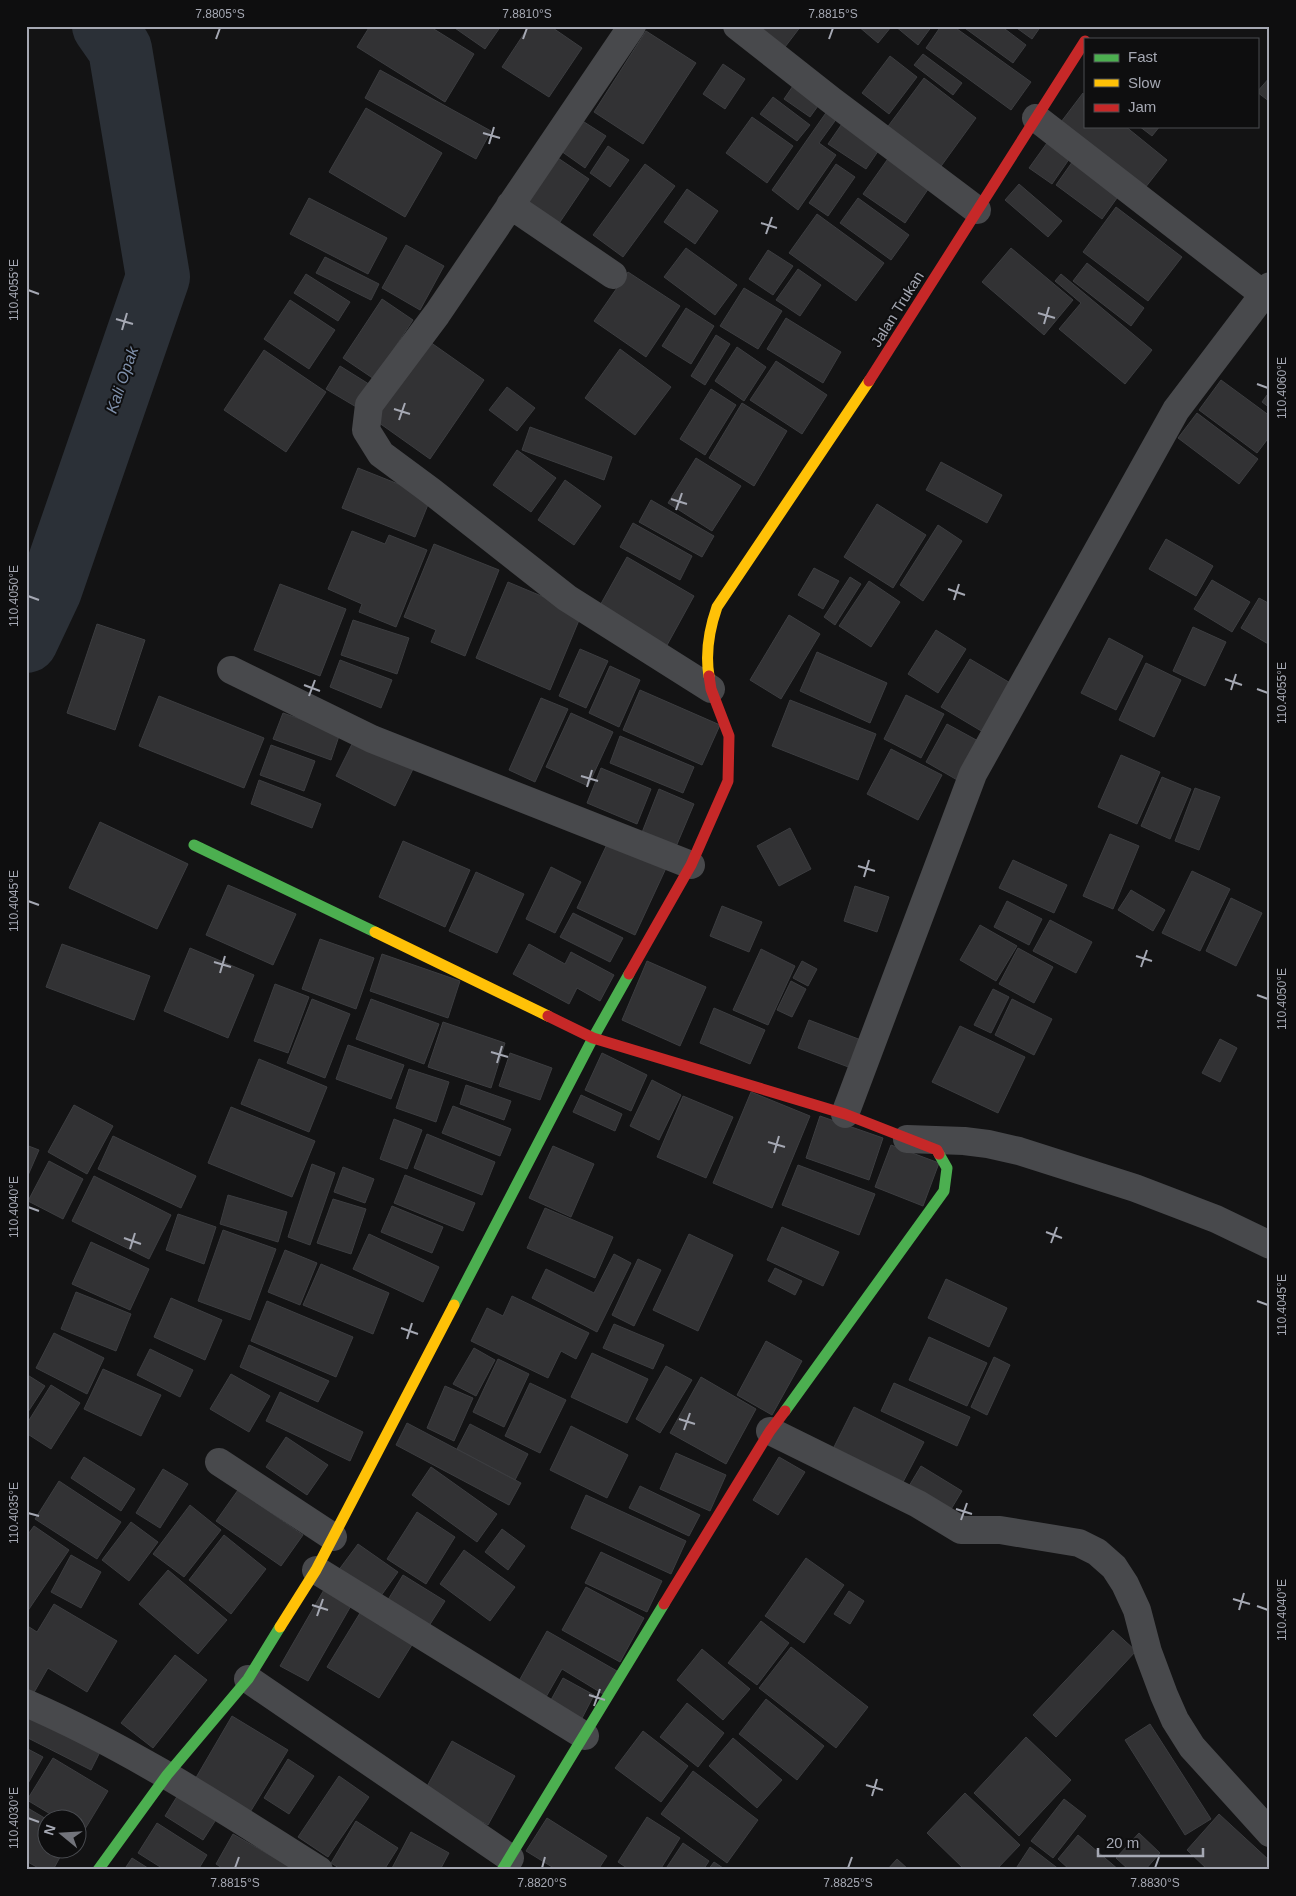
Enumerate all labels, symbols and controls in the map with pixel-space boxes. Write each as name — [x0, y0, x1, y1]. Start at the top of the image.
text: 7.8805°S — [195, 7, 245, 21]
text: 7.8810°S — [502, 7, 552, 21]
text: 7.8815°S — [808, 7, 858, 21]
legend — [1084, 38, 1258, 128]
text: Fast — [1128, 48, 1158, 65]
text: Slow — [1128, 74, 1161, 91]
text: Jam — [1128, 98, 1156, 115]
text: 110.4055°E — [7, 259, 21, 321]
street label: Jalan Trukan — [867, 268, 927, 350]
water label: Kali Opak — [103, 343, 142, 416]
text: 110.4060°E — [1275, 357, 1289, 419]
text: 110.4050°E — [7, 565, 21, 627]
text: 110.4055°E — [1275, 662, 1289, 724]
text: 110.4045°E — [7, 870, 21, 932]
text: 110.4050°E — [1275, 968, 1289, 1030]
text: 110.4040°E — [7, 1176, 21, 1238]
text: 110.4045°E — [1275, 1274, 1289, 1336]
text: 110.4035°E — [7, 1482, 21, 1544]
text: 110.4040°E — [1275, 1579, 1289, 1641]
text: 110.4030°E — [7, 1787, 21, 1849]
north arrow — [38, 1808, 88, 1858]
text: N — [40, 1823, 59, 1837]
scale bar — [1098, 1826, 1204, 1858]
text: 20 m — [1106, 1834, 1139, 1851]
text: 7.8815°S — [210, 1876, 260, 1890]
text: 7.8820°S — [517, 1876, 567, 1890]
text: 7.8825°S — [823, 1876, 873, 1890]
text: 7.8830°S — [1130, 1876, 1180, 1890]

